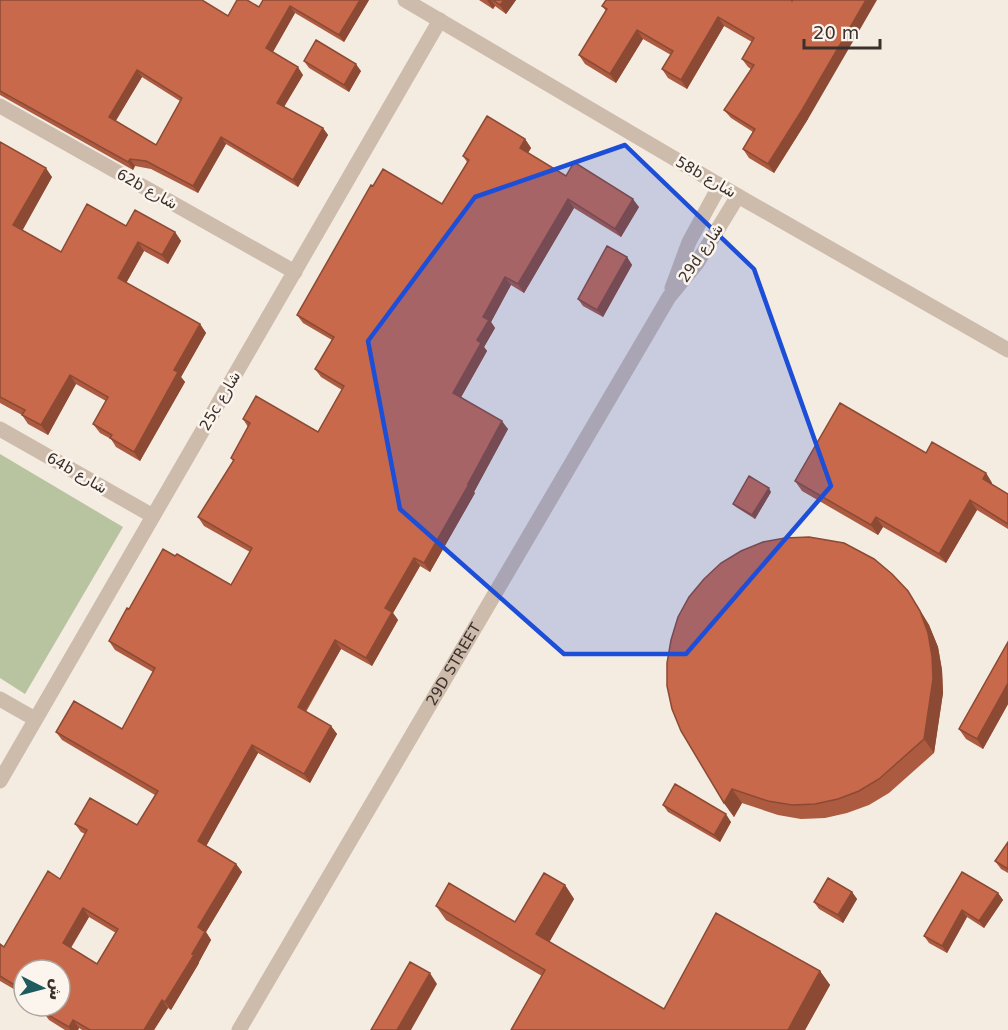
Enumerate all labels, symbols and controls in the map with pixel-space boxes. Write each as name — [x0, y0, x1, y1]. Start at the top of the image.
scale bar — [804, 12, 880, 50]
text: 20 m — [813, 22, 859, 43]
street label: 58b شارع — [673, 153, 739, 201]
street label: 62b شارع — [113, 165, 181, 213]
street label: 29d شارع — [675, 220, 727, 286]
street label: 25c شارع — [196, 368, 244, 434]
street label: 64b شارع — [44, 449, 110, 497]
street label: 29D STREET — [422, 619, 485, 709]
north arrow — [12, 958, 72, 1018]
text: ش — [46, 978, 67, 1001]

